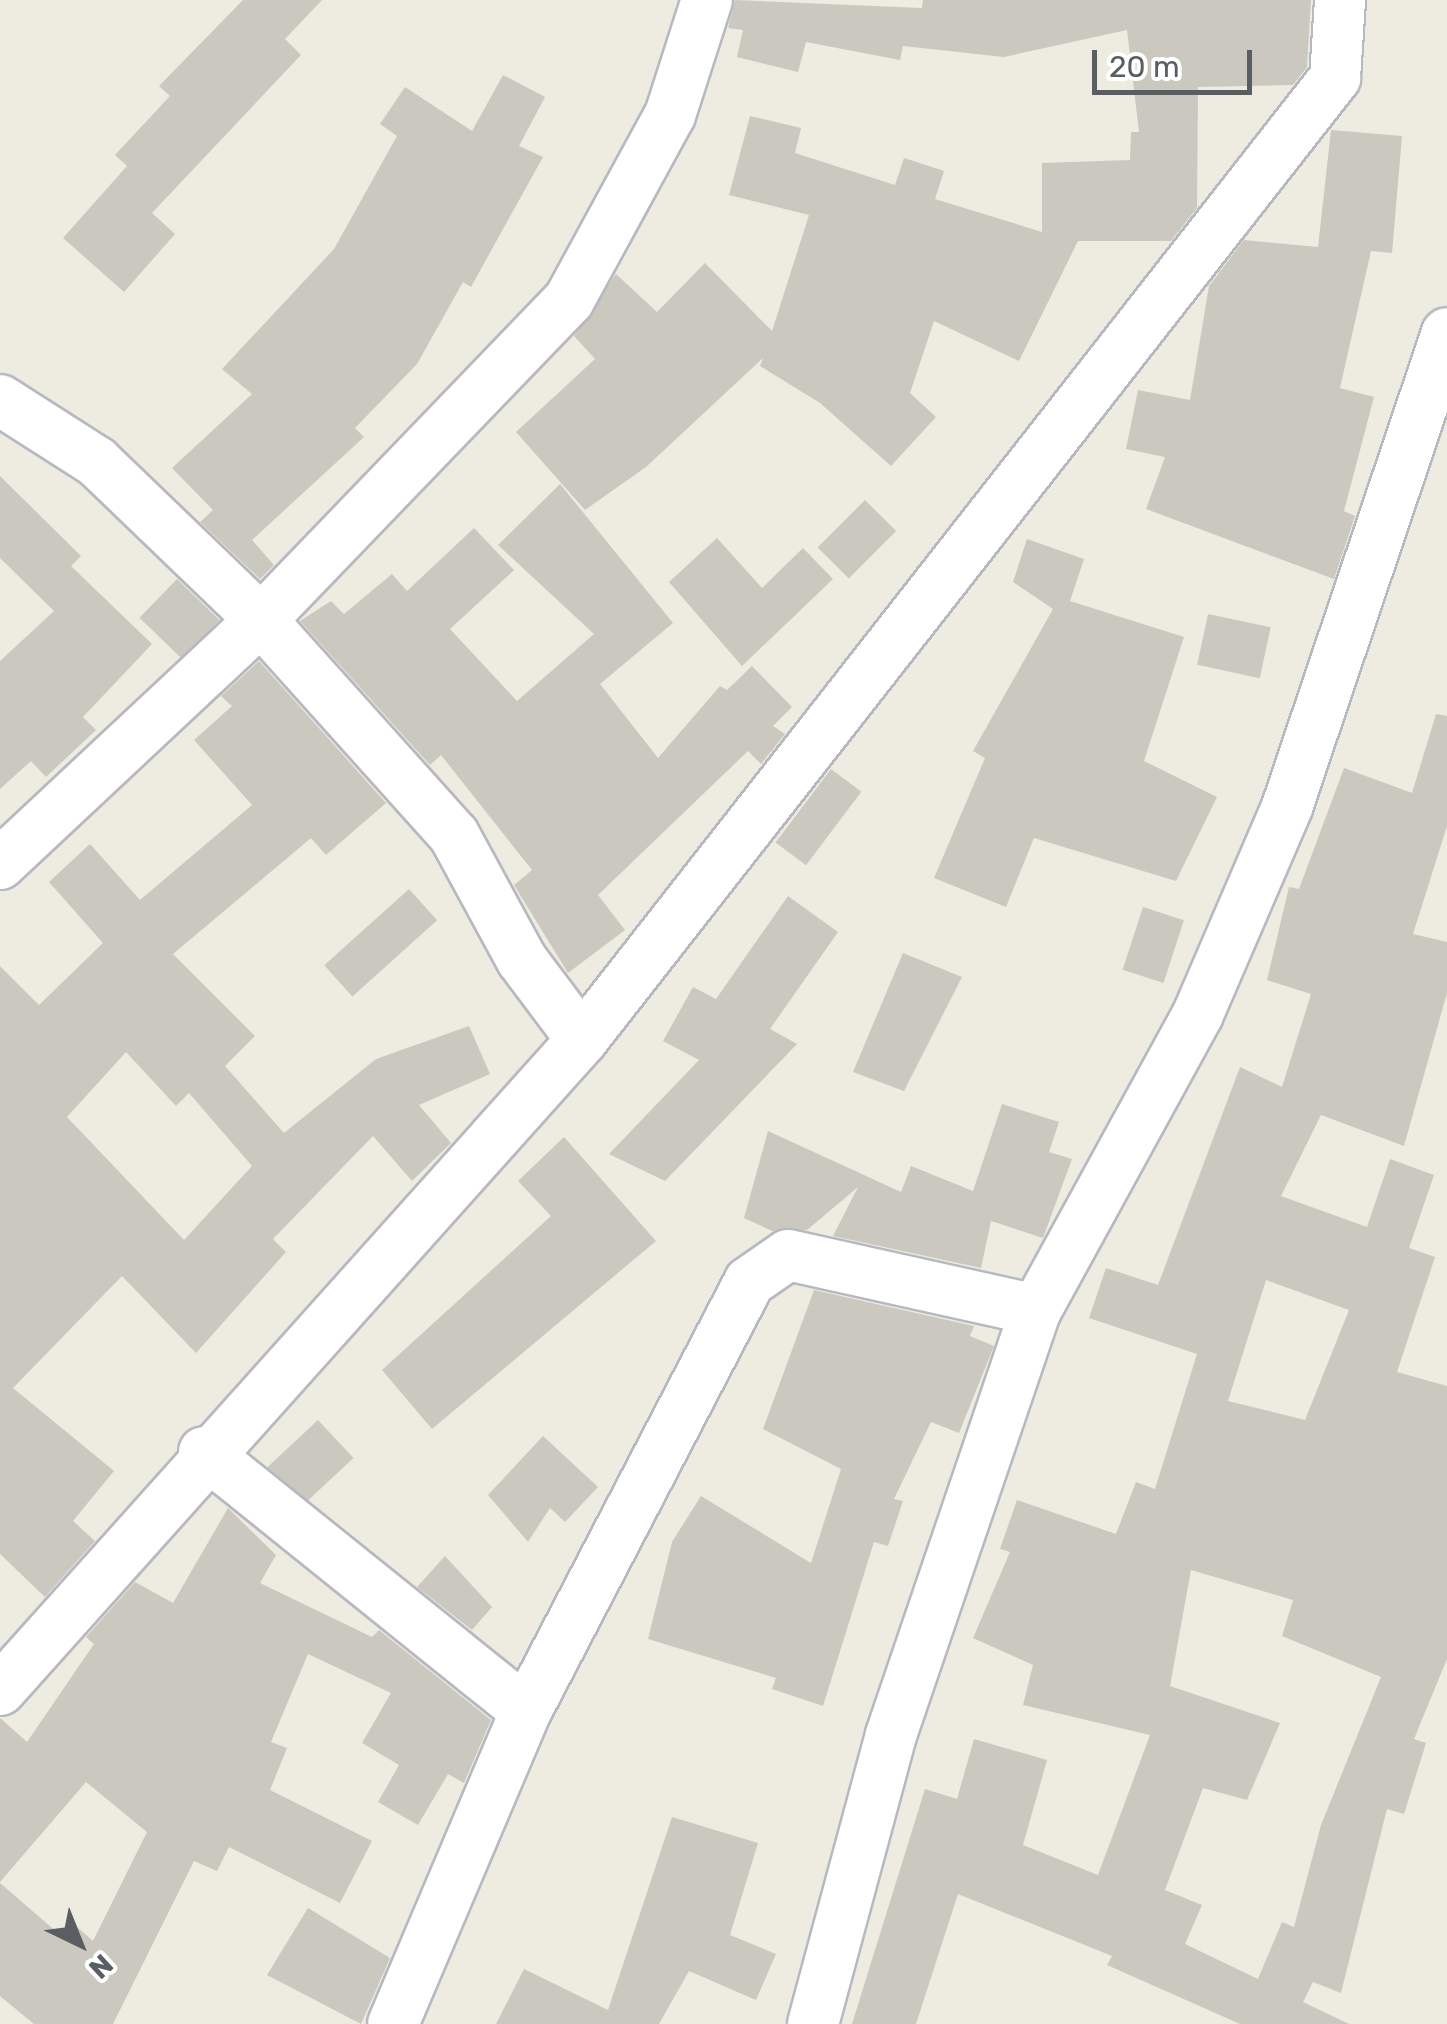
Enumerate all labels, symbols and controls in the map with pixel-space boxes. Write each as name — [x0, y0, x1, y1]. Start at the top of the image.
scale bar — [1097, 30, 1257, 92]
text: 20 m — [1109, 49, 1180, 85]
north arrow — [30, 1894, 130, 1994]
text: N — [82, 1947, 119, 1985]

